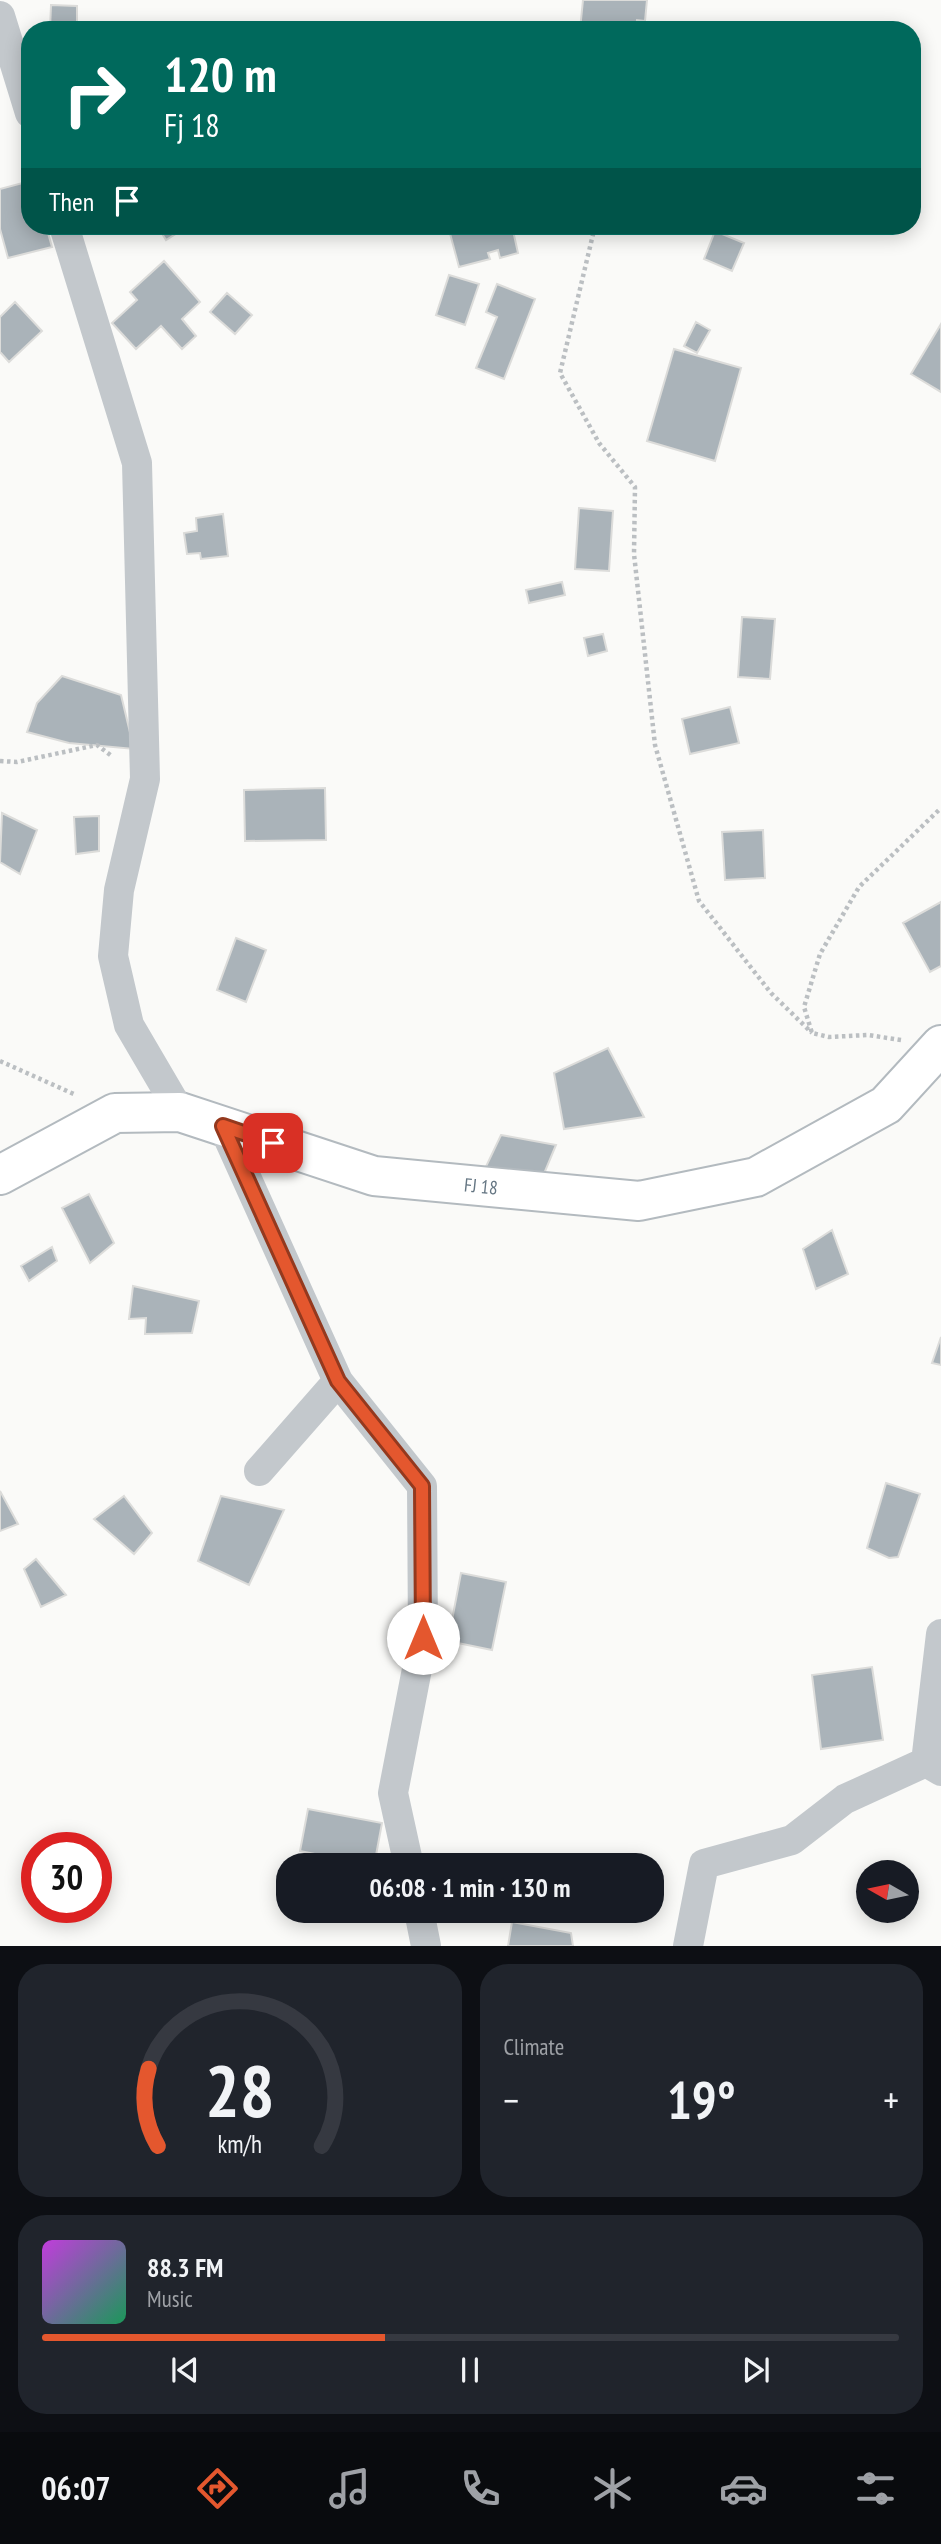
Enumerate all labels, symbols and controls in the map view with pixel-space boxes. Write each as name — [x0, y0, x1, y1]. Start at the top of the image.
text: 120 m — [164, 42, 277, 106]
icon: right — [49, 49, 140, 140]
text: Fj 18 — [164, 104, 220, 146]
icon: arrive — [108, 182, 146, 220]
text: Then — [49, 185, 94, 218]
pin — [243, 1113, 303, 1173]
icon: arrive — [254, 1124, 292, 1162]
street label: FJ 18 — [463, 1172, 499, 1200]
position arrow — [386, 1601, 460, 1675]
speed limit sign: 30 — [21, 1832, 112, 1923]
north arrow — [856, 1860, 919, 1923]
map controls — [856, 1860, 919, 1923]
text: 06:08 · 1 min · 130 m — [370, 1871, 570, 1904]
text: Climate — [504, 2032, 564, 2061]
text: 28 — [205, 2043, 275, 2137]
text: 19° — [667, 2066, 736, 2133]
text: − — [504, 2075, 519, 2124]
text: + — [883, 2075, 899, 2124]
text: km/h — [218, 2128, 262, 2160]
text: 88.3 FM — [147, 2251, 223, 2284]
text: Music — [147, 2284, 193, 2313]
icon: previous — [166, 2351, 204, 2389]
icon: pause — [451, 2351, 489, 2389]
icon: next — [737, 2351, 775, 2389]
icon: directions — [193, 2464, 242, 2513]
icon: music — [325, 2464, 374, 2513]
icon: phone — [456, 2464, 505, 2513]
icon: climate — [588, 2464, 637, 2513]
icon: car — [719, 2464, 768, 2513]
icon: filters — [851, 2464, 900, 2513]
text: 06:07 — [41, 2467, 110, 2509]

